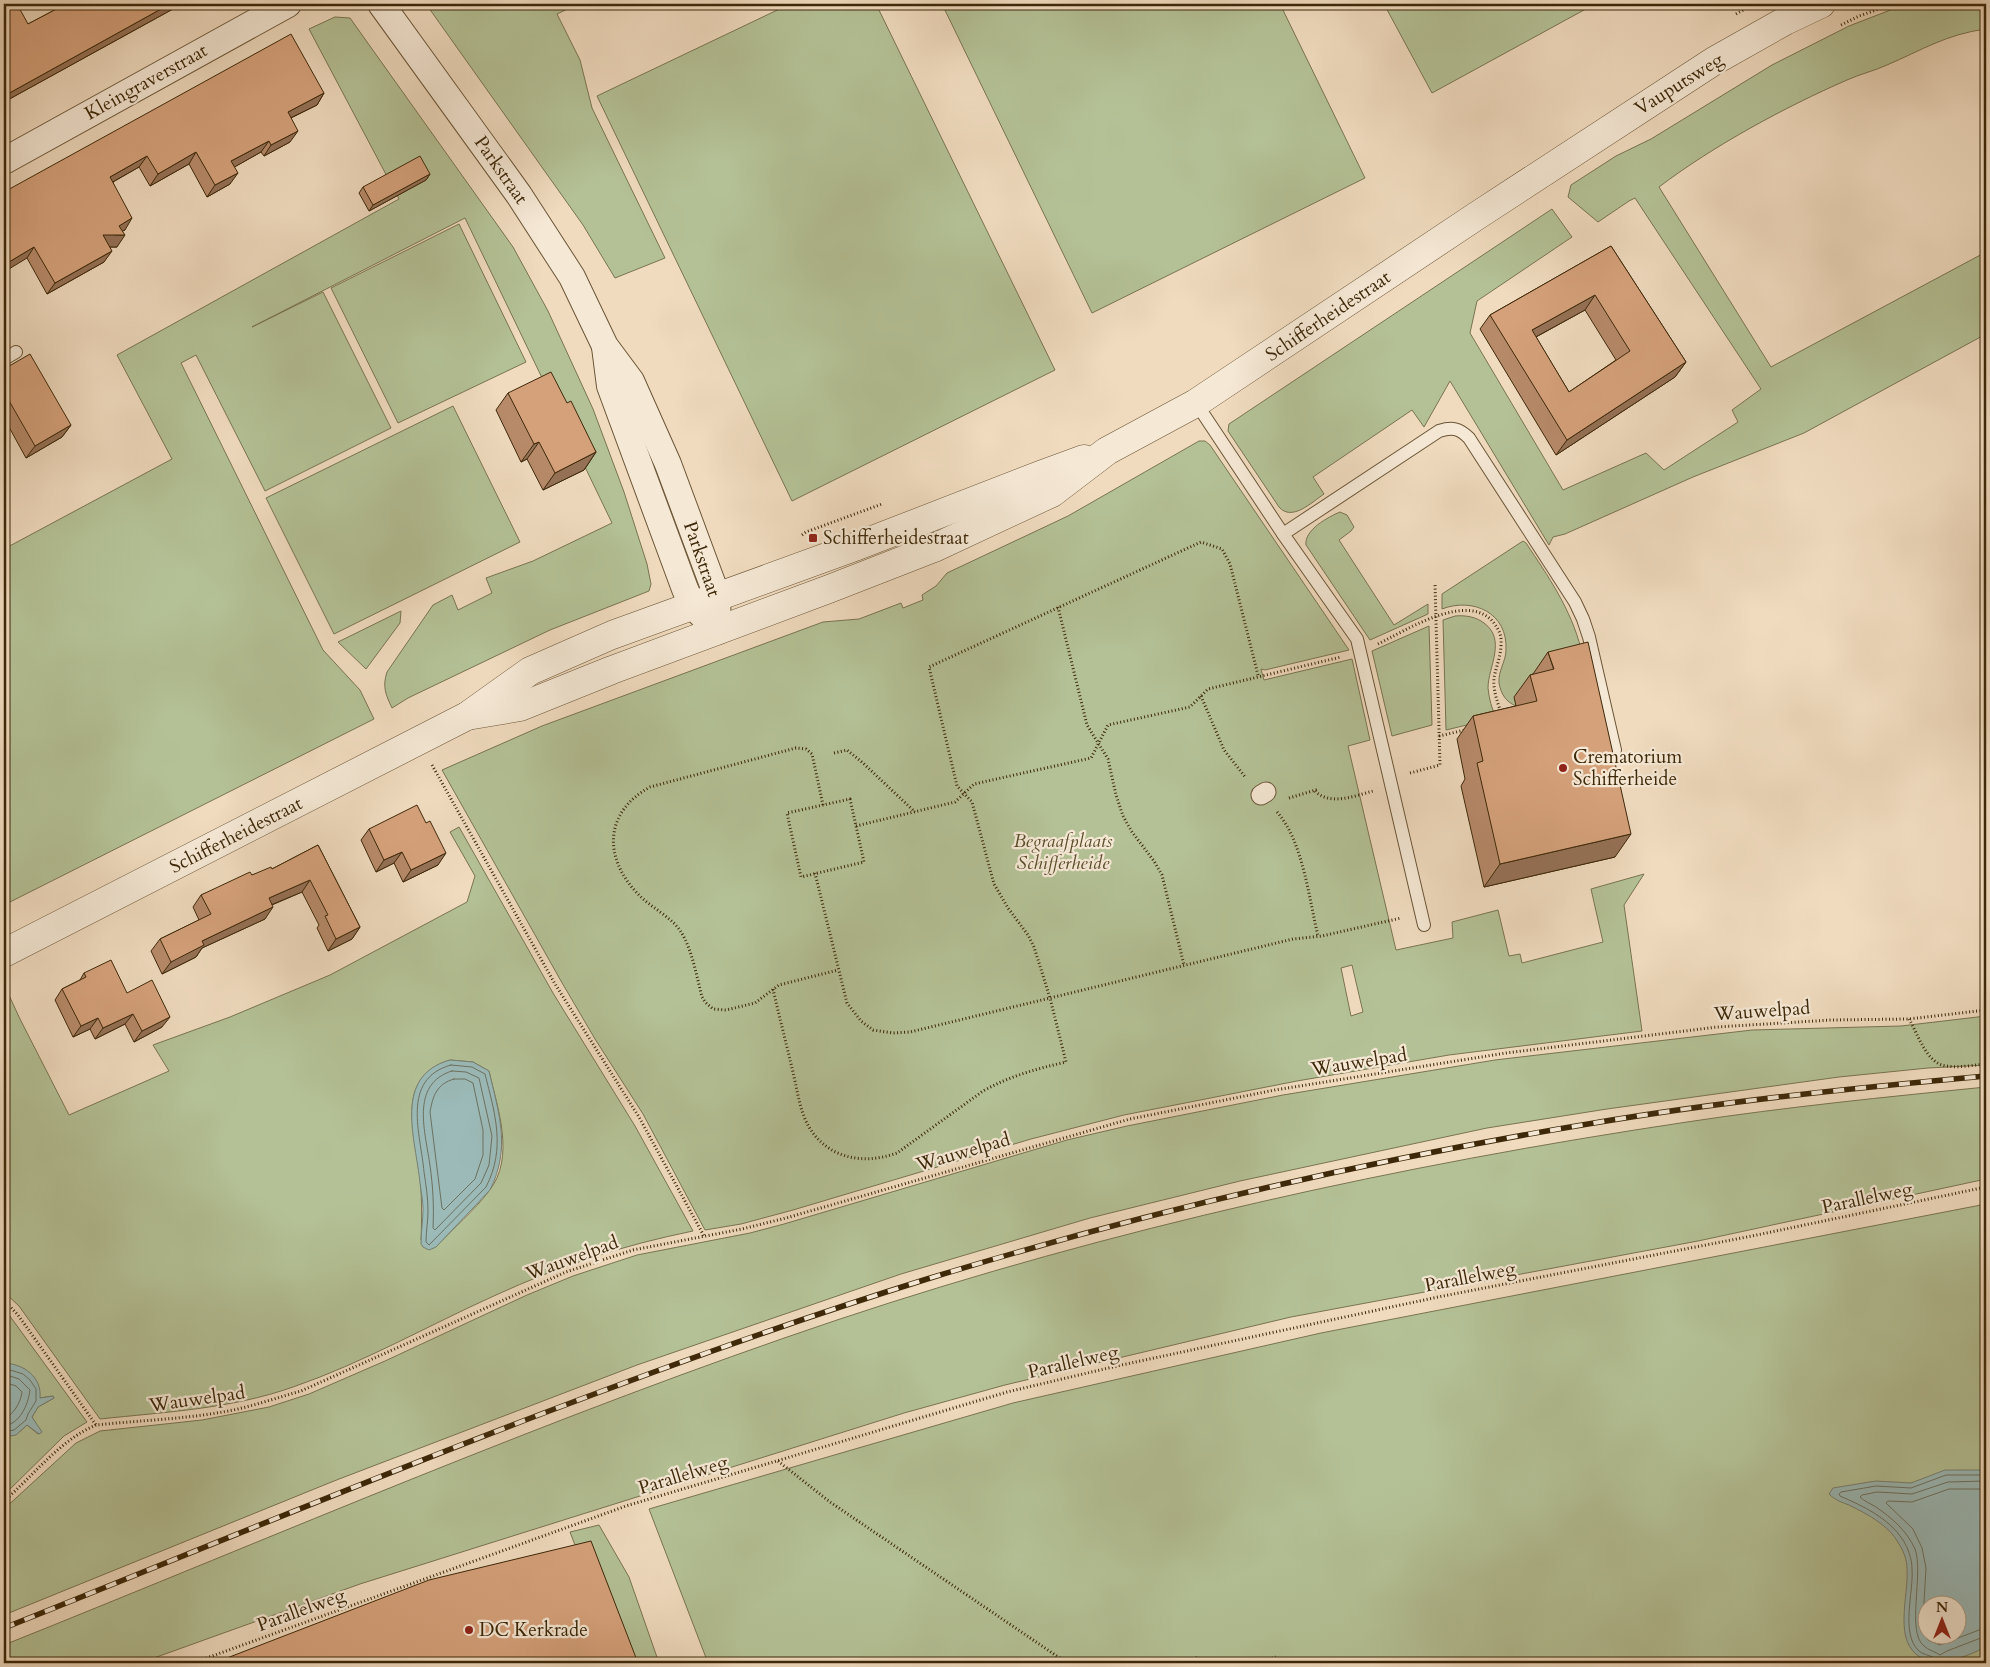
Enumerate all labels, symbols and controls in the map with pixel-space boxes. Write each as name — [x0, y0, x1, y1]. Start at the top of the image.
street label: Kleingraverstraat — [80, 38, 212, 126]
street label: Vauputsweg — [1630, 46, 1729, 122]
street label: Parkstraat — [468, 130, 534, 210]
street label: Schifferheidestraat — [1260, 264, 1396, 368]
street label: Parkstraat — [677, 518, 727, 600]
place label: Schifferheidestraat — [823, 525, 969, 551]
marker: Schifferheidestraat — [807, 532, 819, 544]
place label: Crematorium Schifferheide — [1573, 744, 1683, 792]
marker: Crematorium Schifferheide — [1557, 762, 1569, 774]
street label: Schifferheidestraat — [165, 790, 307, 880]
park label: Begraafplaats Schifferheide — [1013, 828, 1113, 876]
street label: Wauwelpad — [1712, 995, 1811, 1027]
street label: Wauwelpad — [1308, 1042, 1409, 1083]
street label: Wauwelpad — [912, 1126, 1013, 1178]
street label: Parallelweg — [1819, 1176, 1915, 1220]
street label: Wauwelpad — [521, 1229, 622, 1287]
street label: Parallelweg — [1422, 1255, 1518, 1299]
street label: Parallelweg — [1025, 1339, 1121, 1385]
street label: Wauwelpad — [146, 1379, 247, 1419]
street label: Parallelweg — [635, 1449, 731, 1501]
street label: Parallelweg — [253, 1582, 349, 1638]
north arrow — [1918, 1594, 1968, 1644]
text: N — [1936, 1598, 1948, 1617]
place label: DC Kerkrade — [479, 1617, 588, 1643]
marker: DC Kerkrade — [463, 1624, 475, 1636]

